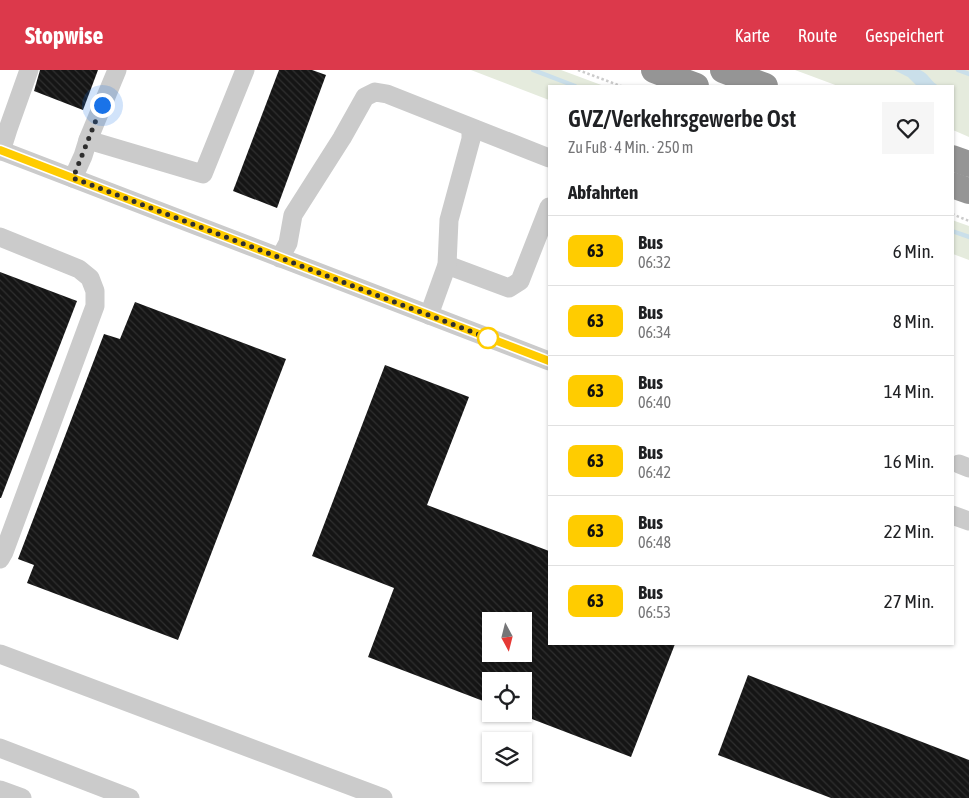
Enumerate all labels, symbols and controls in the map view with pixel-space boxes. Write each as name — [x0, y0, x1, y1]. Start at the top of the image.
text: Stopwise — [25, 22, 103, 49]
text: Karte — [735, 25, 770, 46]
text: Route — [798, 25, 837, 46]
text: Gespeichert — [865, 25, 944, 46]
your location — [90, 93, 115, 118]
button: heart — [882, 102, 934, 154]
text: GVZ/Verkehrsgewerbe Ost — [568, 105, 796, 132]
text: Zu Fuß · 4 Min. · 250 m — [568, 138, 693, 156]
text: Abfahrten — [568, 181, 638, 203]
text: Bus — [638, 231, 663, 253]
text: 63 — [587, 240, 604, 261]
text: 6 Min. — [893, 240, 934, 262]
text: 06:32 — [638, 253, 671, 271]
text: Bus — [638, 301, 663, 323]
text: 63 — [587, 310, 604, 331]
text: 8 Min. — [893, 310, 934, 332]
text: 06:34 — [638, 323, 671, 341]
unlabelled marker — [477, 327, 499, 349]
text: Bus — [638, 371, 663, 393]
text: 63 — [587, 380, 604, 401]
text: 14 Min. — [884, 380, 934, 402]
text: 06:40 — [638, 393, 671, 411]
text: Bus — [638, 441, 663, 463]
text: 63 — [587, 450, 604, 471]
text: 16 Min. — [884, 450, 934, 472]
text: 06:42 — [638, 463, 671, 481]
text: Bus — [638, 511, 663, 533]
text: 63 — [587, 520, 604, 541]
text: 22 Min. — [884, 520, 934, 542]
text: 06:48 — [638, 533, 671, 551]
text: Bus — [638, 581, 663, 603]
text: 63 — [587, 590, 604, 611]
text: 27 Min. — [884, 590, 934, 612]
text: 06:53 — [638, 603, 671, 621]
north arrow — [482, 612, 532, 662]
map controls — [482, 612, 532, 782]
button: locate — [482, 672, 532, 722]
button: layers — [482, 732, 532, 782]

